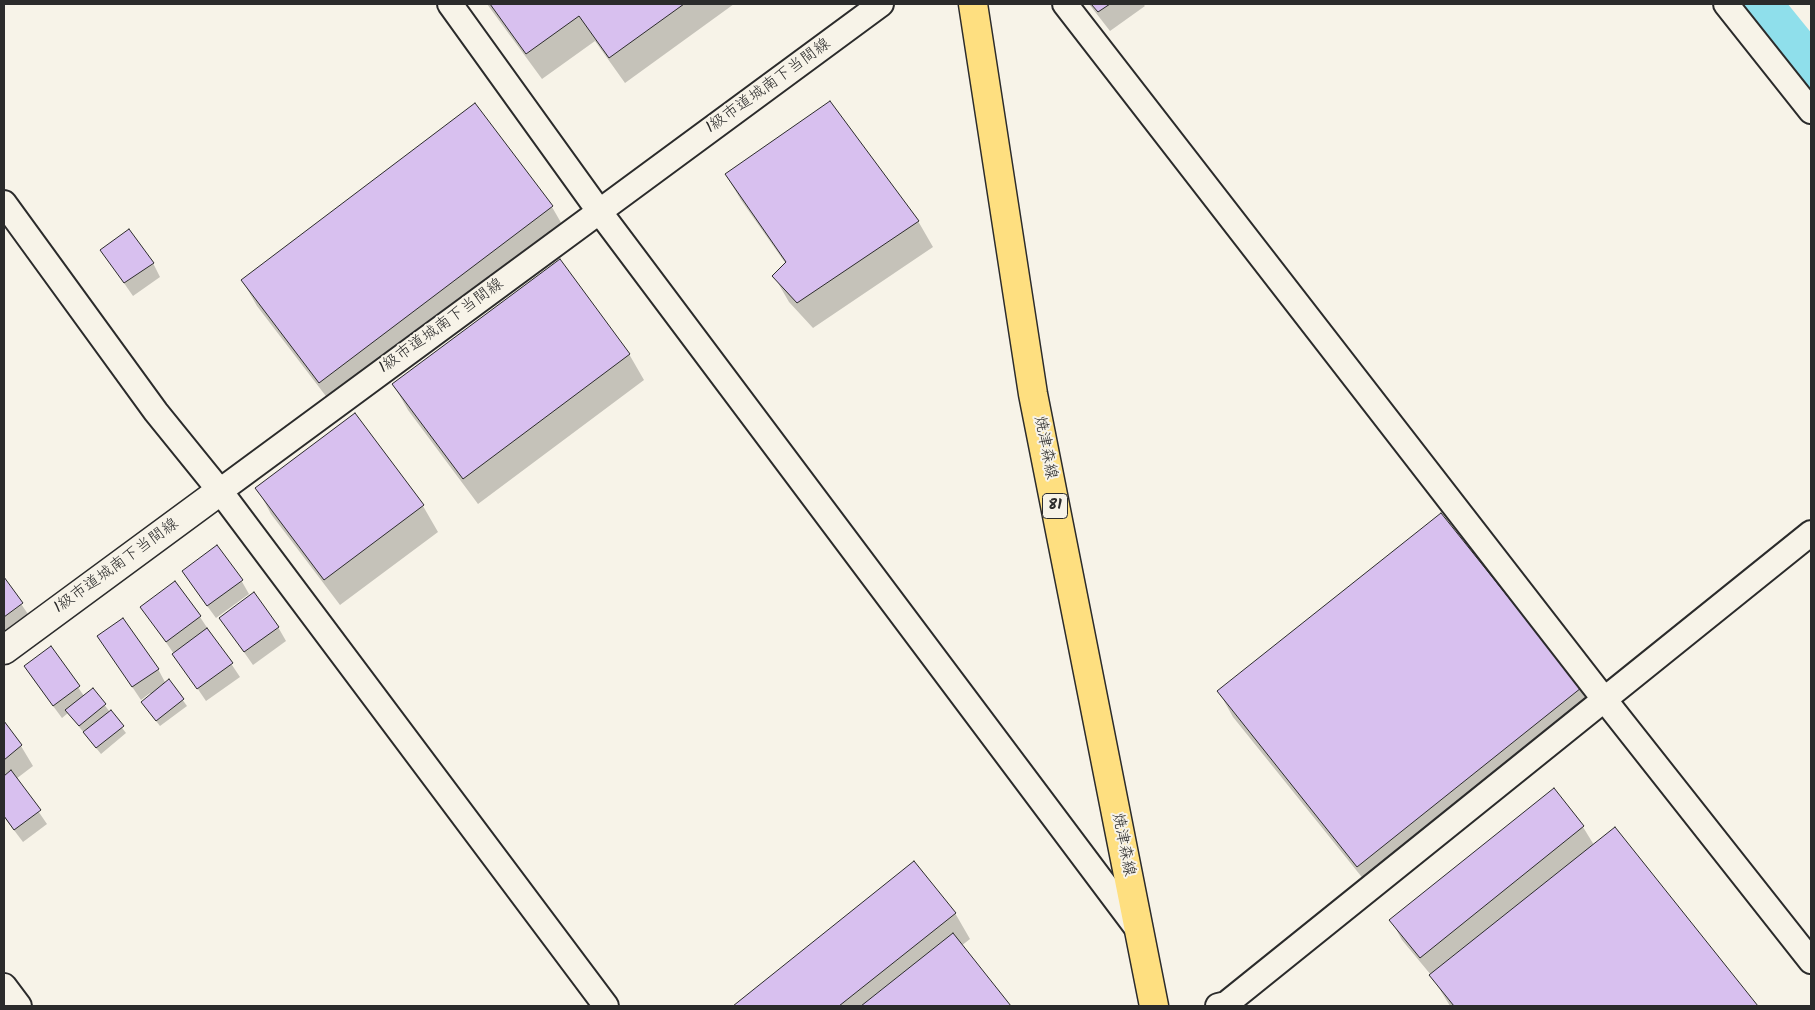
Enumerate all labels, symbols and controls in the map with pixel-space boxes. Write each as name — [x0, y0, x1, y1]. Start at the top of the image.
street label: 1級市道城南下当間線 — [703, 35, 835, 139]
street label: 1級市道城南下当間線 — [376, 275, 508, 379]
street label: 焼津森線 — [1028, 415, 1060, 481]
road number: 81 — [1042, 494, 1068, 518]
street label: 1級市道城南下当間線 — [51, 515, 183, 619]
street label: 焼津森線 — [1106, 812, 1138, 878]

